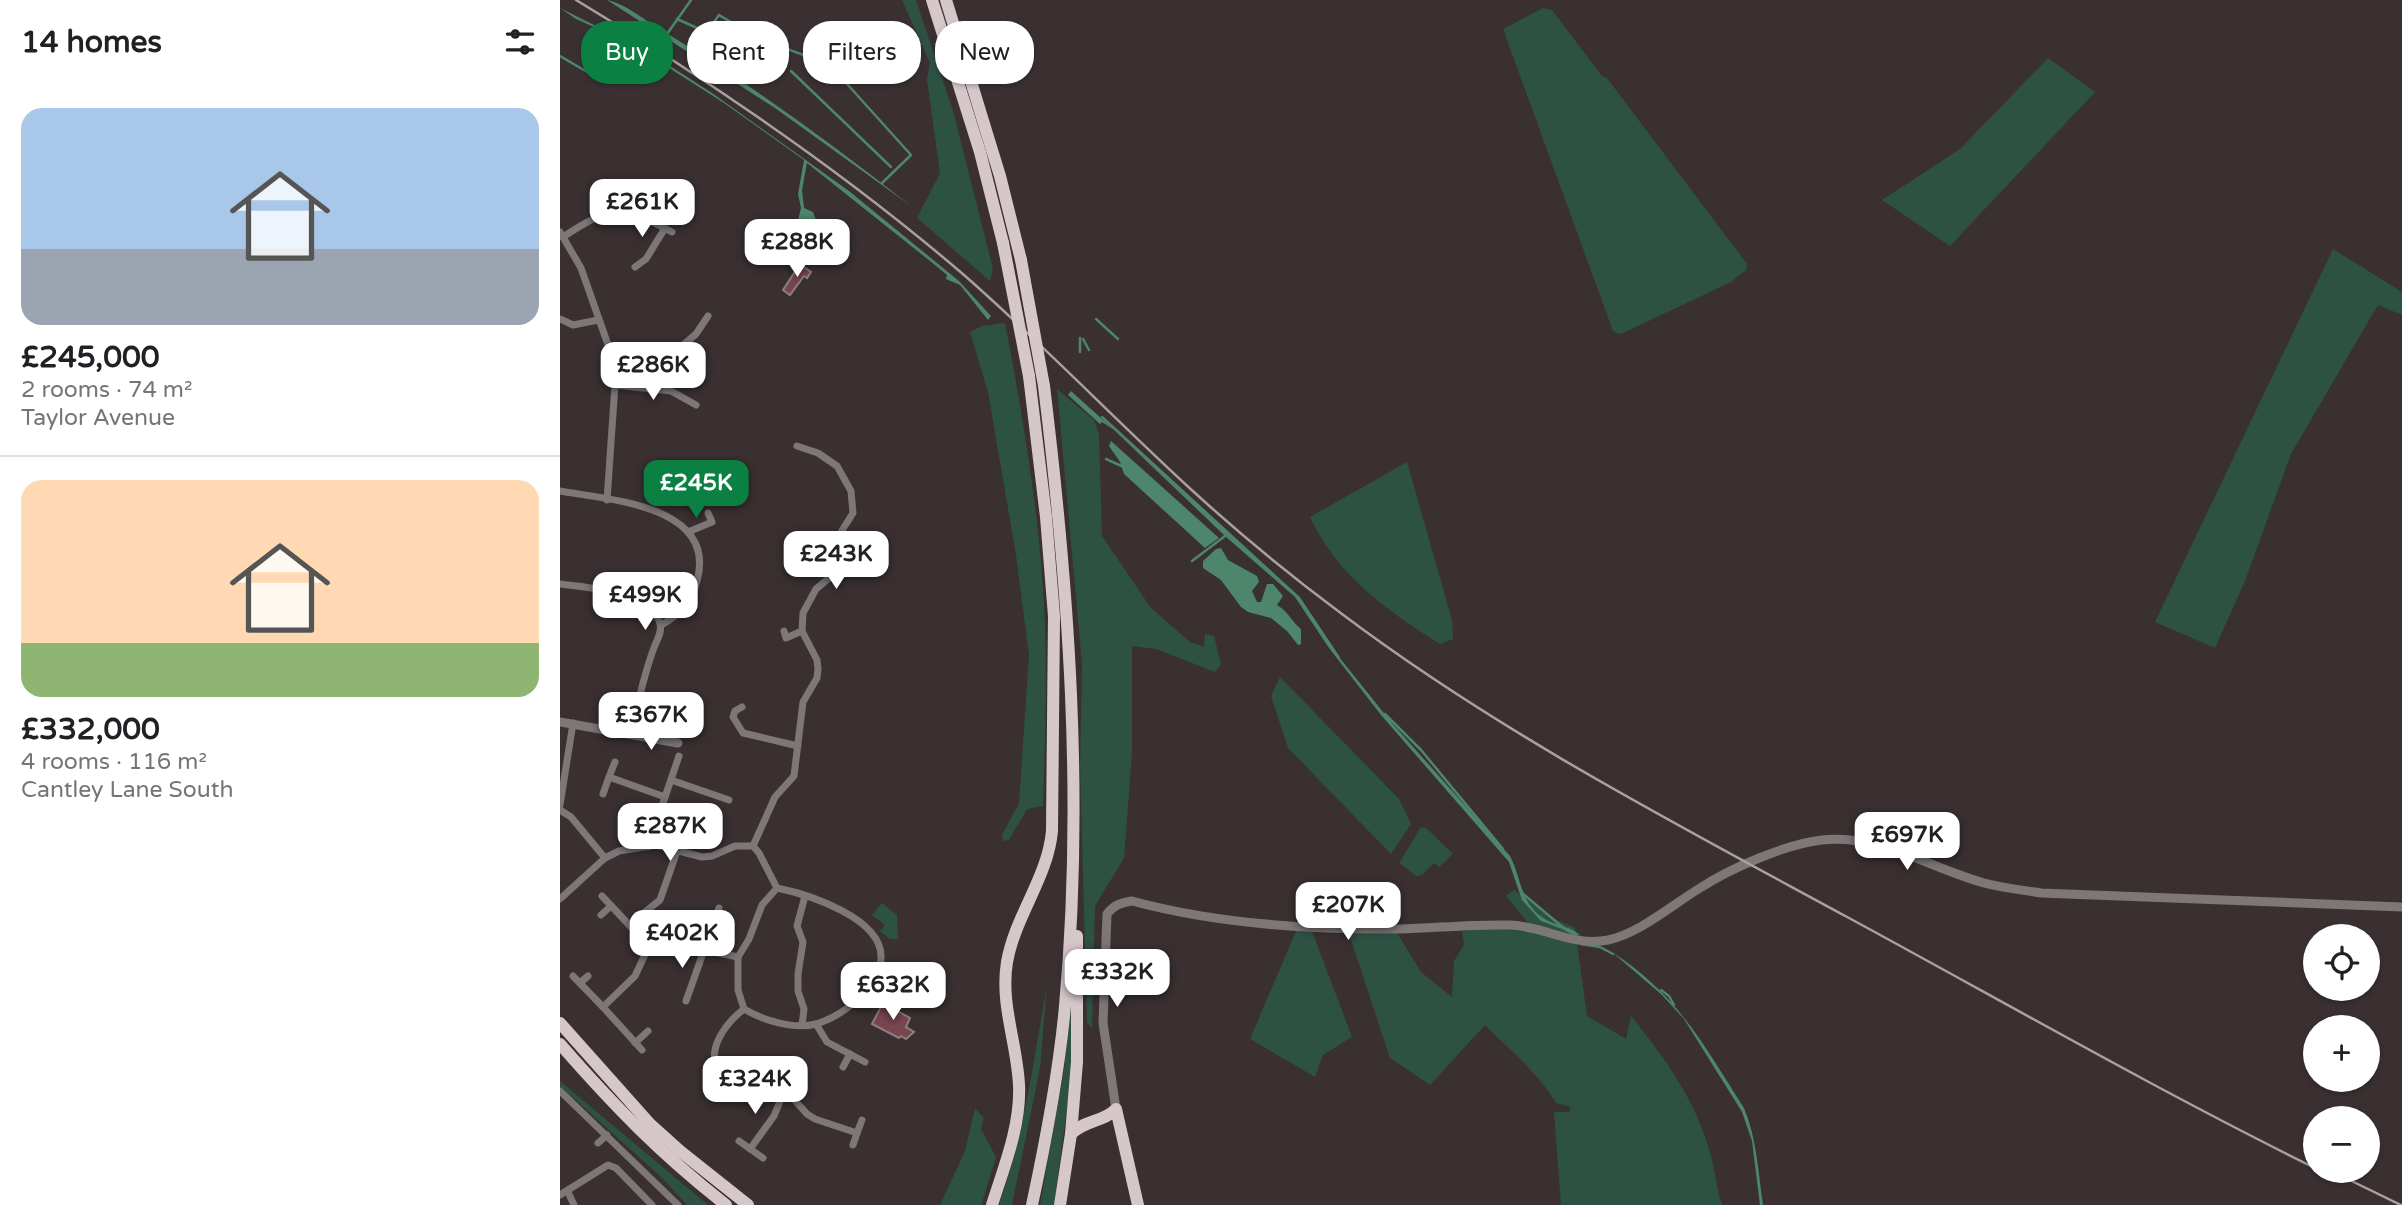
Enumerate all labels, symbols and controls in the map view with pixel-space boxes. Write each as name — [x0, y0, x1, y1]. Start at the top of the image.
chip: Buy — [581, 21, 673, 84]
chip: Rent — [687, 21, 789, 84]
chip: Filters — [803, 21, 921, 84]
chip: New — [935, 21, 1034, 84]
icon: filters — [501, 23, 539, 61]
text: 14 homes — [21, 24, 162, 61]
icon: home — [217, 153, 343, 279]
pin: £261K — [593, 180, 691, 239]
text: £261K — [606, 188, 678, 216]
pin: £288K — [748, 219, 846, 279]
text: £288K — [761, 228, 833, 256]
text: £245,000 — [21, 339, 160, 376]
pin: £286K — [604, 342, 702, 402]
text: £286K — [617, 351, 689, 379]
text: 2 rooms · 74 m² — [21, 376, 192, 404]
text: Taylor Avenue — [21, 404, 175, 432]
pin: £245K — [647, 461, 745, 520]
text: £245K — [660, 469, 732, 497]
icon: home — [217, 525, 343, 651]
pin: £243K — [787, 532, 885, 591]
text: £243K — [800, 540, 872, 568]
pin: £499K — [596, 572, 694, 632]
text: £499K — [609, 581, 681, 609]
pin: £367K — [602, 692, 700, 752]
text: £367K — [615, 701, 687, 729]
text: £332,000 — [21, 711, 160, 748]
text: 4 rooms · 116 m² — [21, 748, 207, 776]
text: Cantley Lane South — [21, 776, 234, 804]
pin: £287K — [621, 804, 719, 863]
text: £287K — [634, 812, 706, 840]
pin: £697K — [1858, 812, 1956, 872]
text: £697K — [1871, 821, 1943, 849]
pin: £207K — [1299, 883, 1397, 942]
text: £207K — [1312, 891, 1384, 919]
pin: £402K — [633, 911, 731, 970]
text: £402K — [646, 919, 718, 947]
map controls — [2303, 924, 2380, 1183]
button: locate — [2303, 924, 2380, 1001]
pin: £332K — [1068, 950, 1166, 1009]
text: £332K — [1081, 958, 1153, 986]
pin: £632K — [844, 962, 942, 1022]
text: £632K — [857, 971, 929, 999]
button: + — [2303, 1015, 2380, 1092]
pin: £324K — [706, 1056, 804, 1116]
text: £324K — [719, 1065, 791, 1093]
button: − — [2303, 1106, 2380, 1183]

